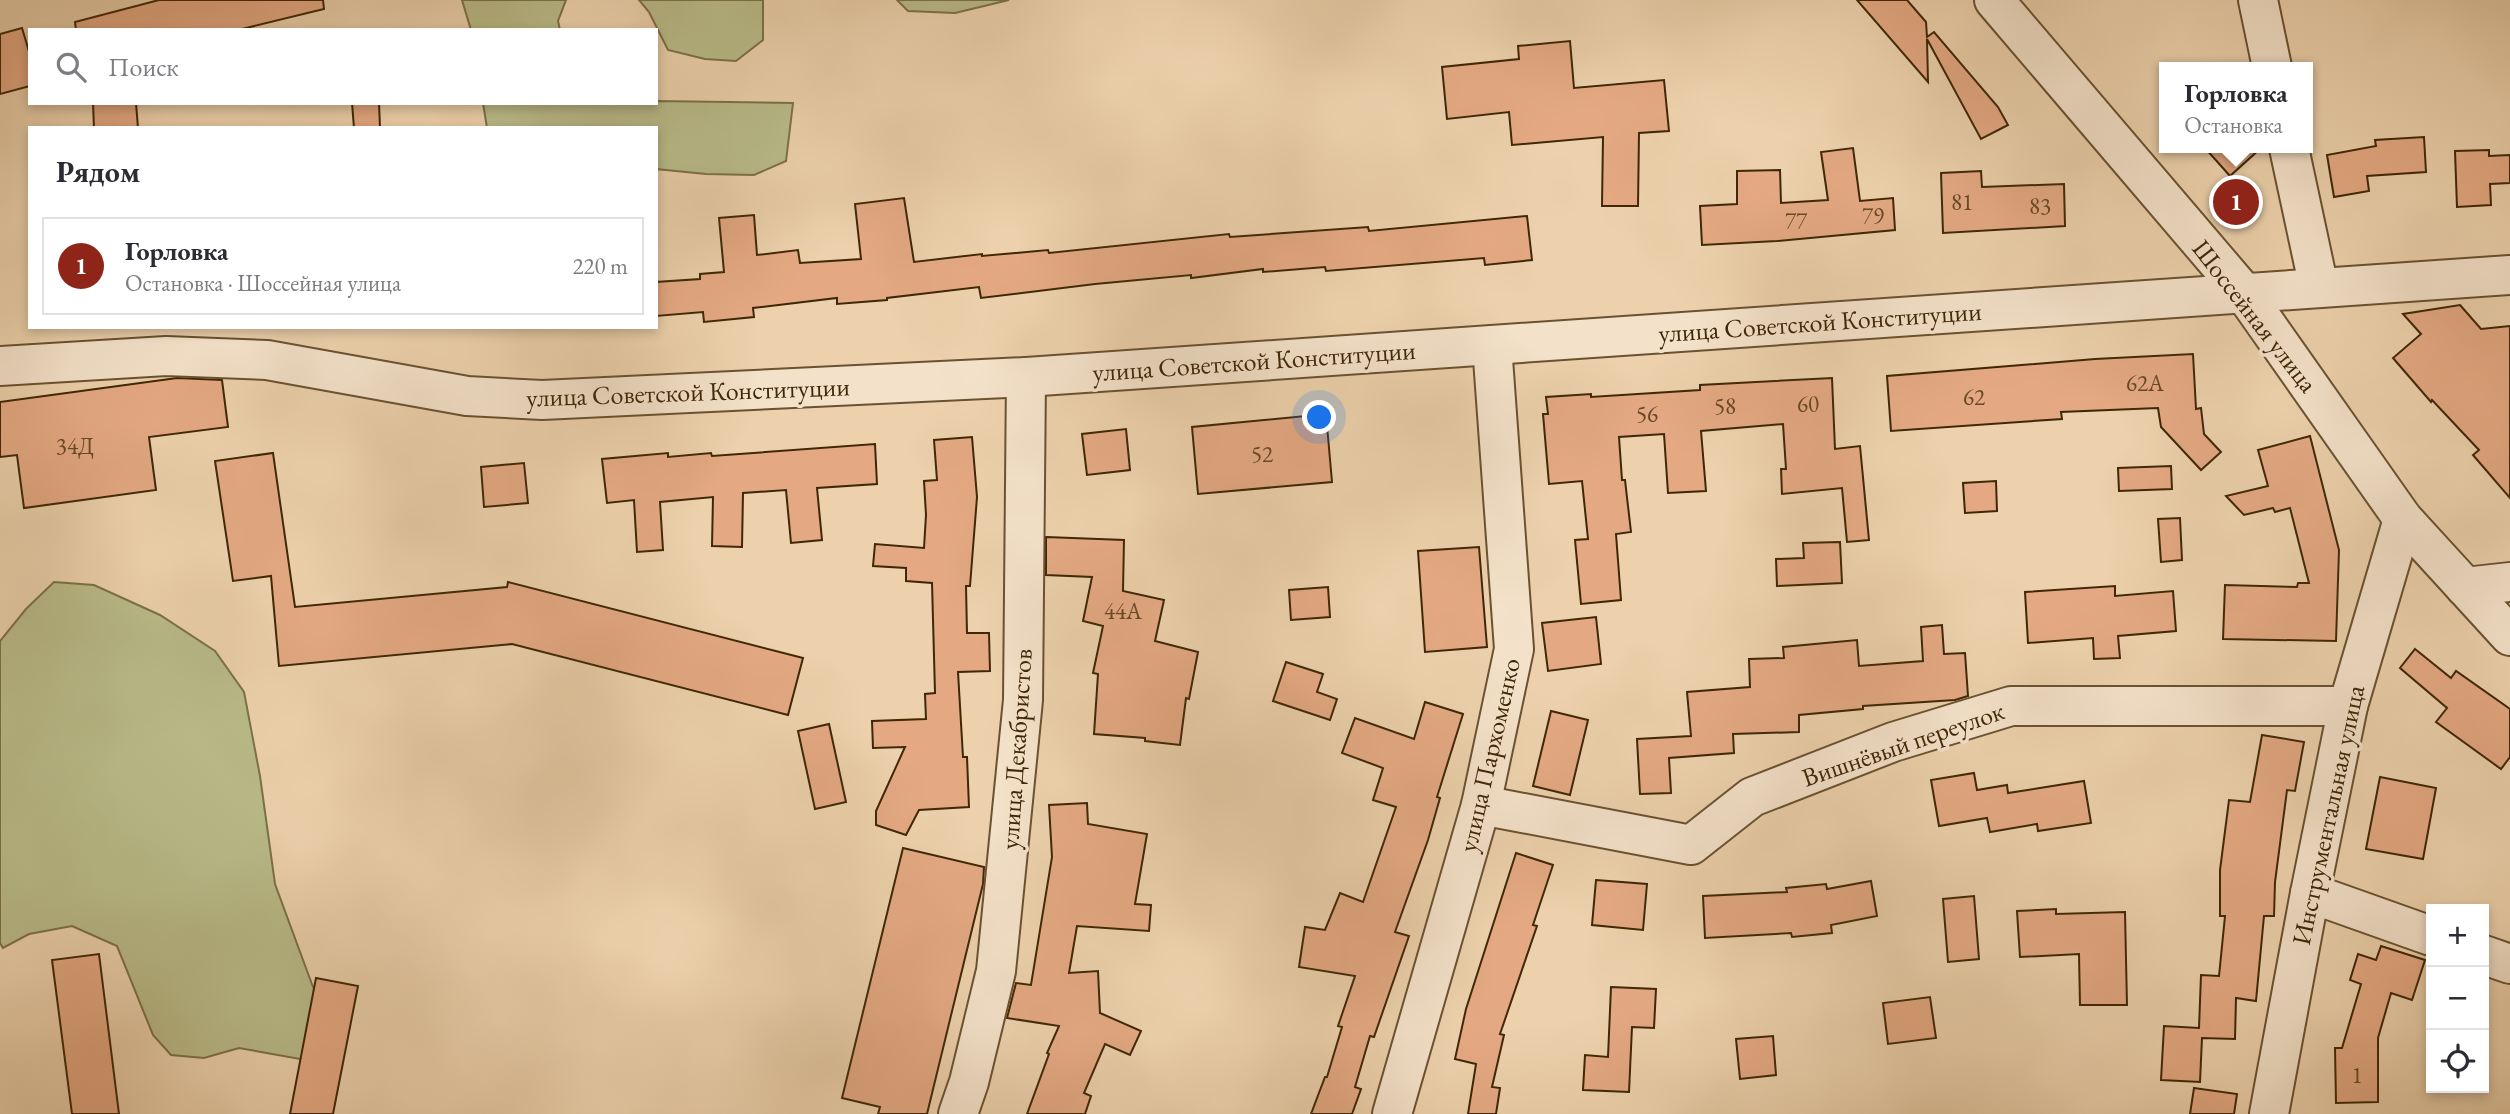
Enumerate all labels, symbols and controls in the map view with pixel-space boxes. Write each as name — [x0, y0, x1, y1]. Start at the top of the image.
search box — [28, 28, 658, 105]
icon: search — [52, 48, 90, 86]
text: Поиск — [108, 50, 179, 84]
popup — [2159, 62, 2313, 153]
text: Горловка — [2184, 76, 2288, 110]
text: Остановка — [2184, 110, 2283, 140]
text: Рядом — [56, 152, 140, 191]
pin: 1 — [2213, 176, 2259, 228]
house number: 81 — [1951, 187, 1973, 217]
house number: 83 — [2029, 191, 2051, 221]
house number: 79 — [1862, 201, 1884, 231]
house number: 77 — [1785, 206, 1808, 236]
street label: Шоссейная улица — [2185, 233, 2326, 400]
text: Горловка — [125, 234, 228, 268]
text: 1 — [75, 251, 87, 281]
text: 220 m — [572, 251, 628, 281]
text: Остановка · Шоссейная улица — [125, 268, 401, 298]
street label: улица Советской Конституции — [1657, 294, 1983, 350]
street label: улица Советской Конституции — [1091, 333, 1417, 389]
house number: 62А — [2126, 368, 2165, 398]
street label: улица Советской Конституции — [526, 369, 851, 415]
house number: 62 — [1963, 382, 1985, 412]
house number: 60 — [1797, 389, 1819, 419]
house number: 58 — [1714, 391, 1736, 421]
house number: 56 — [1636, 399, 1658, 429]
your location — [1302, 400, 1336, 434]
house number: 34Д — [56, 431, 94, 461]
house number: 52 — [1251, 439, 1273, 469]
house number: 44А — [1104, 596, 1143, 626]
street label: улица Декабристов — [992, 648, 1040, 850]
street label: улица Пархоменко — [1450, 655, 1528, 855]
street label: Инструментальная улица — [2284, 681, 2372, 948]
street label: Вишнёвый переулок — [1797, 693, 2009, 795]
map controls — [2426, 904, 2489, 1093]
button: + — [2426, 904, 2489, 967]
button: − — [2426, 967, 2489, 1030]
button: locate — [2426, 1030, 2489, 1093]
house number: 1 — [2351, 1060, 2363, 1090]

